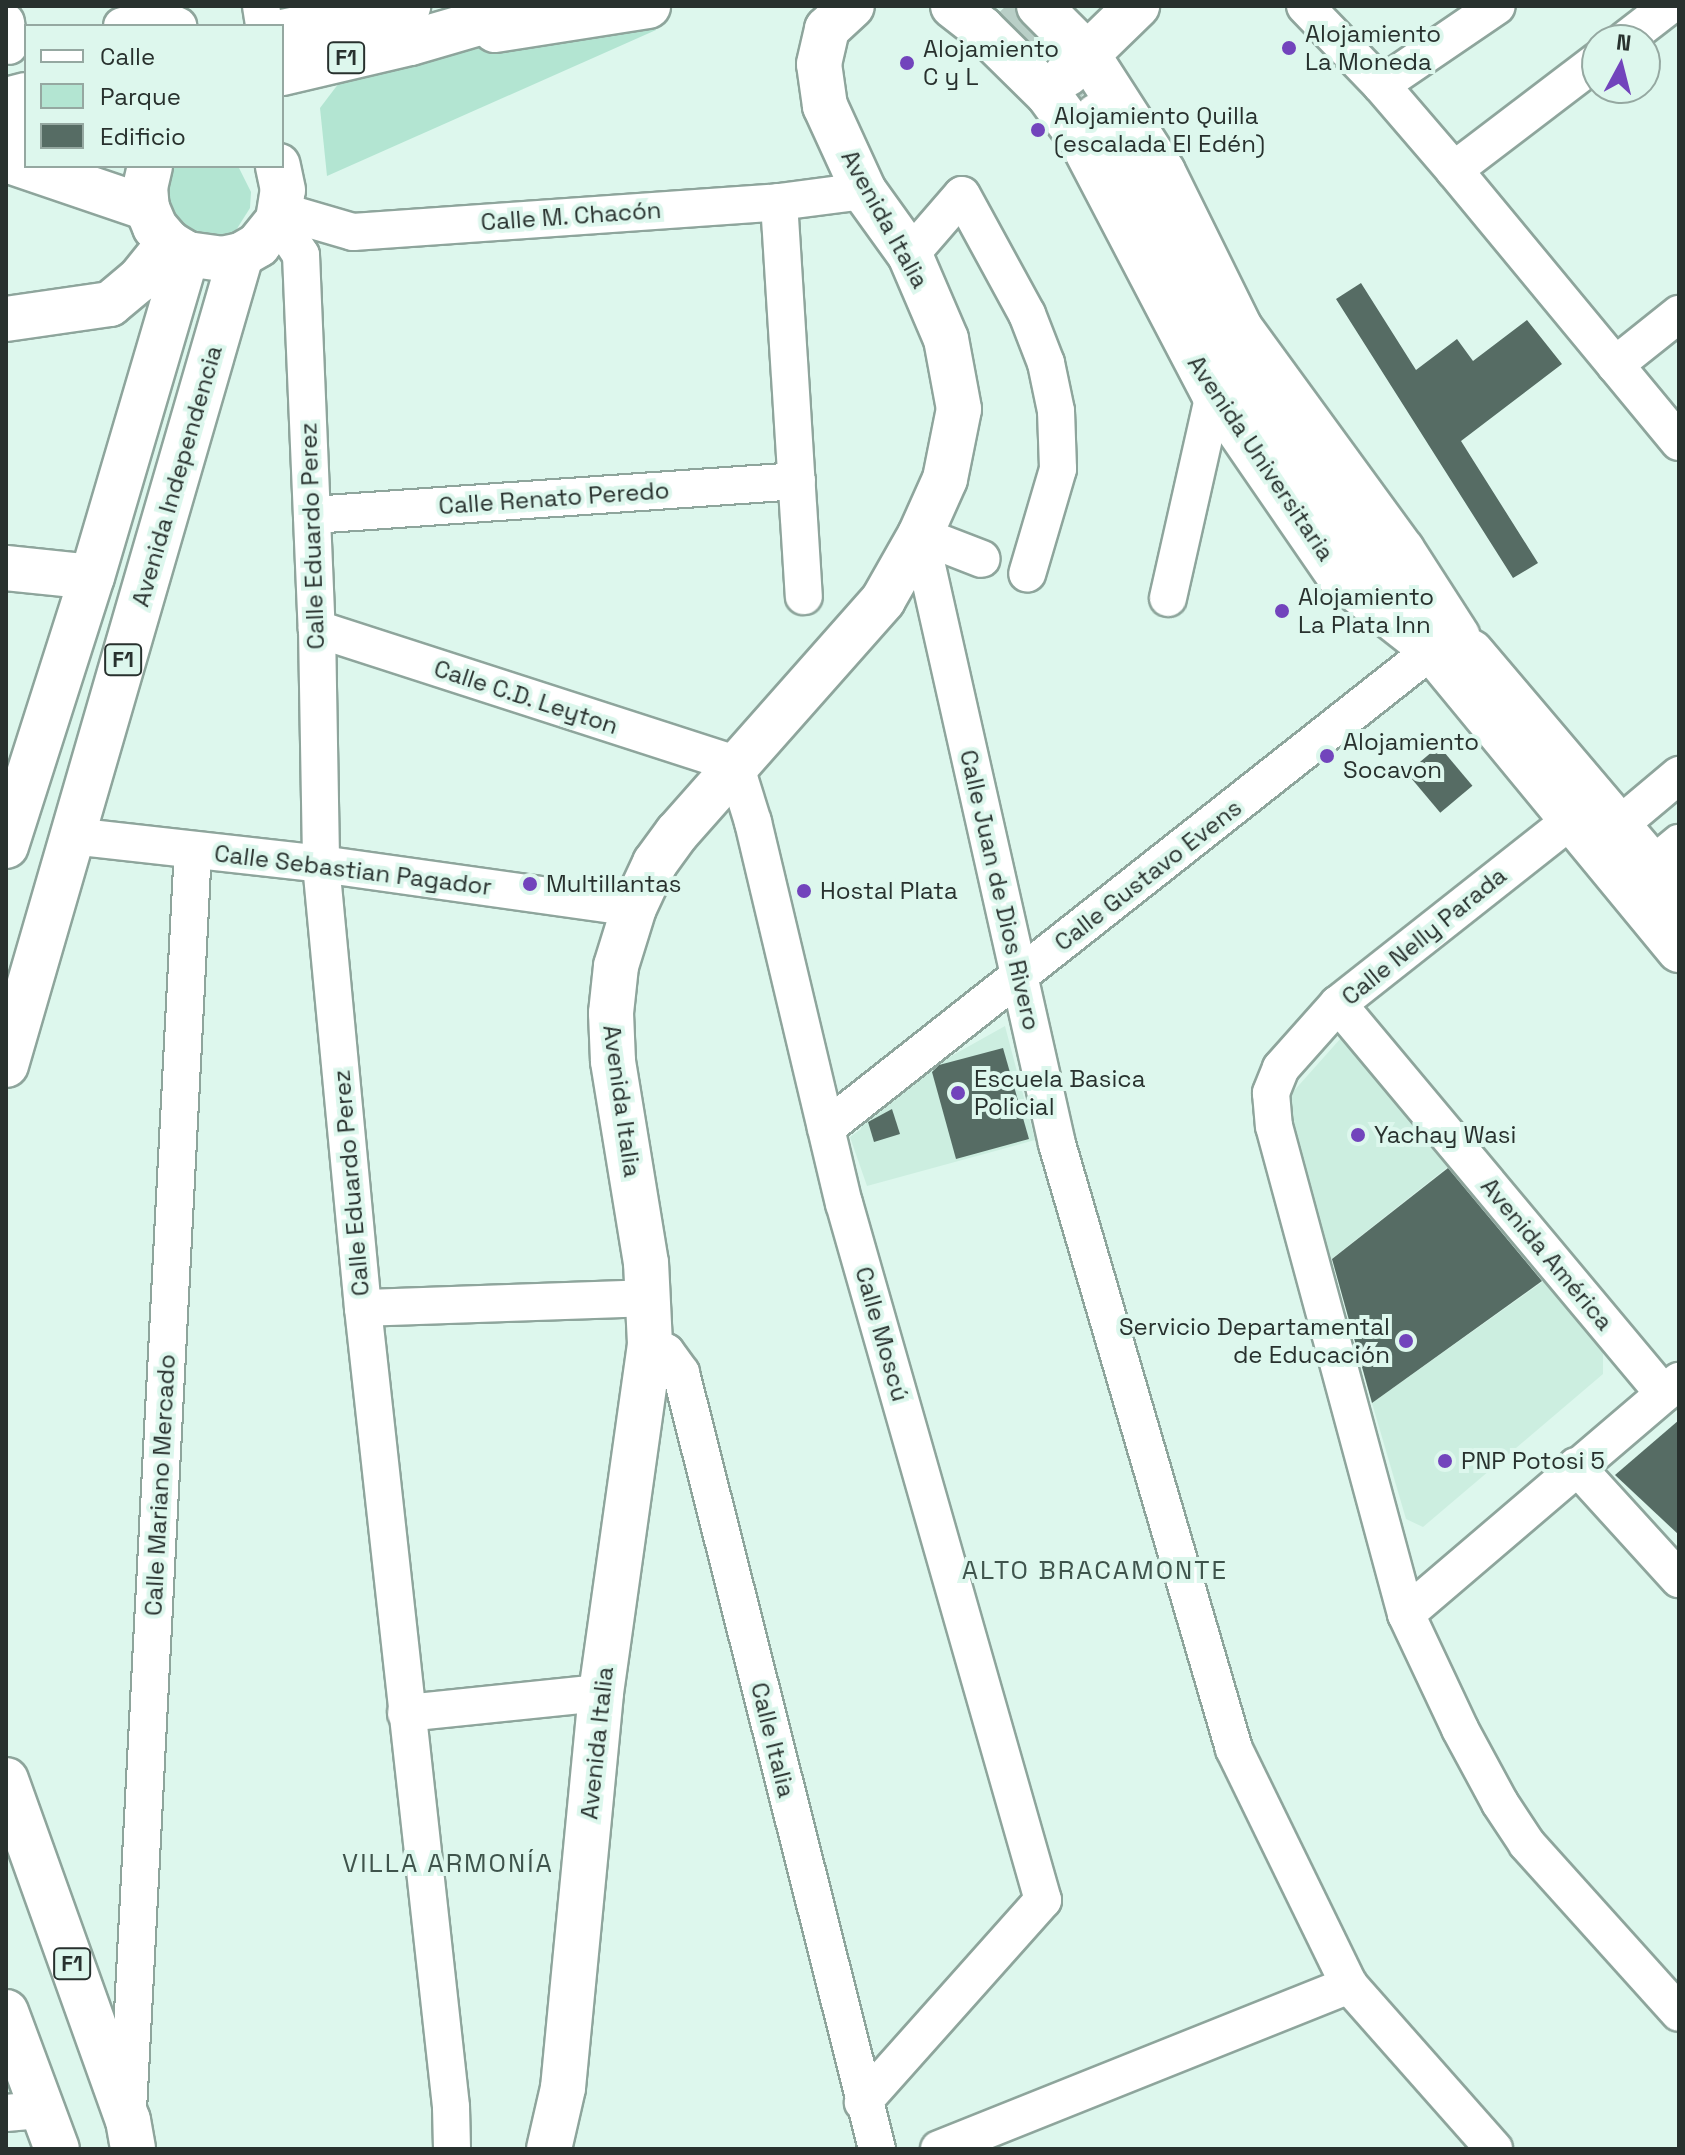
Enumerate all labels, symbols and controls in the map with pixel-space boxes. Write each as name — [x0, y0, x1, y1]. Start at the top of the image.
place label: Alojamiento La Moneda — [1305, 20, 1441, 76]
legend — [24, 24, 284, 168]
north arrow — [1581, 24, 1661, 104]
text: N — [1615, 27, 1633, 57]
place label: Alojamiento C y L — [923, 35, 1059, 91]
marker: Alojamiento La Moneda — [1280, 39, 1298, 57]
road number: F1 — [326, 40, 366, 76]
text: Calle — [100, 41, 155, 72]
marker: Alojamiento C y L — [898, 54, 916, 72]
text: Parque — [100, 81, 181, 112]
place label: Alojamiento Quilla (escalada El Edén) — [1054, 102, 1265, 158]
text: Edificio — [100, 121, 186, 152]
marker: Alojamiento Quilla (escalada El Edén) — [1029, 121, 1047, 139]
street label: Avenida Italia — [835, 145, 935, 293]
street label: Calle M. Chacón — [479, 195, 663, 237]
street label: Avenida Independencia — [126, 342, 228, 610]
street label: Avenida Universitaria — [1182, 350, 1340, 566]
street label: Calle Eduardo Perez — [294, 422, 330, 650]
street label: Calle Renato Peredo — [438, 476, 670, 520]
place label: Alojamiento La Plata Inn — [1298, 583, 1434, 639]
marker: Alojamiento La Plata Inn — [1273, 602, 1291, 620]
road number: F1 — [103, 642, 143, 678]
street label: Calle C.D. Leyton — [430, 654, 622, 740]
place label: Alojamiento Socavon — [1343, 728, 1479, 784]
street label: Calle Juan de Dios Rivero — [954, 747, 1046, 1033]
marker: Alojamiento Socavon — [1318, 747, 1336, 765]
street label: Calle Gustavo Evens — [1049, 793, 1247, 957]
street label: Calle Sebastian Pagador — [213, 839, 493, 901]
street label: Calle Nelly Parada — [1336, 861, 1512, 1011]
place label: Multillantas — [546, 870, 682, 898]
marker: Multillantas — [521, 875, 539, 893]
place label: Hostal Plata — [820, 877, 958, 905]
marker: Hostal Plata — [795, 882, 813, 900]
street label: Avenida Italia — [597, 1023, 647, 1179]
place label: Escuela Basica Policial — [974, 1065, 1146, 1121]
street label: Calle Eduardo Perez — [327, 1069, 375, 1297]
marker: Escuela Basica Policial — [949, 1084, 967, 1102]
place label: Yachay Wasi — [1374, 1121, 1517, 1149]
marker: Yachay Wasi — [1349, 1126, 1367, 1144]
street label: Avenida América — [1475, 1172, 1619, 1336]
street label: Calle Moscú — [849, 1263, 915, 1405]
place label: Servicio Departamental de Educación — [1119, 1313, 1390, 1369]
marker: Servicio Departamental de Educación — [1397, 1332, 1415, 1350]
street label: Calle Mariano Mercado — [139, 1353, 181, 1617]
place label: PNP Potosi 5 — [1461, 1447, 1605, 1475]
marker: PNP Potosi 5 — [1436, 1452, 1454, 1470]
district label: ALTO BRACAMONTE — [962, 1555, 1228, 1587]
street label: Avenida Italia — [575, 1665, 619, 1821]
street label: Calle Italia — [745, 1679, 801, 1801]
district label: VILLA ARMONÍA — [342, 1848, 554, 1880]
road number: F1 — [52, 1946, 92, 1982]

